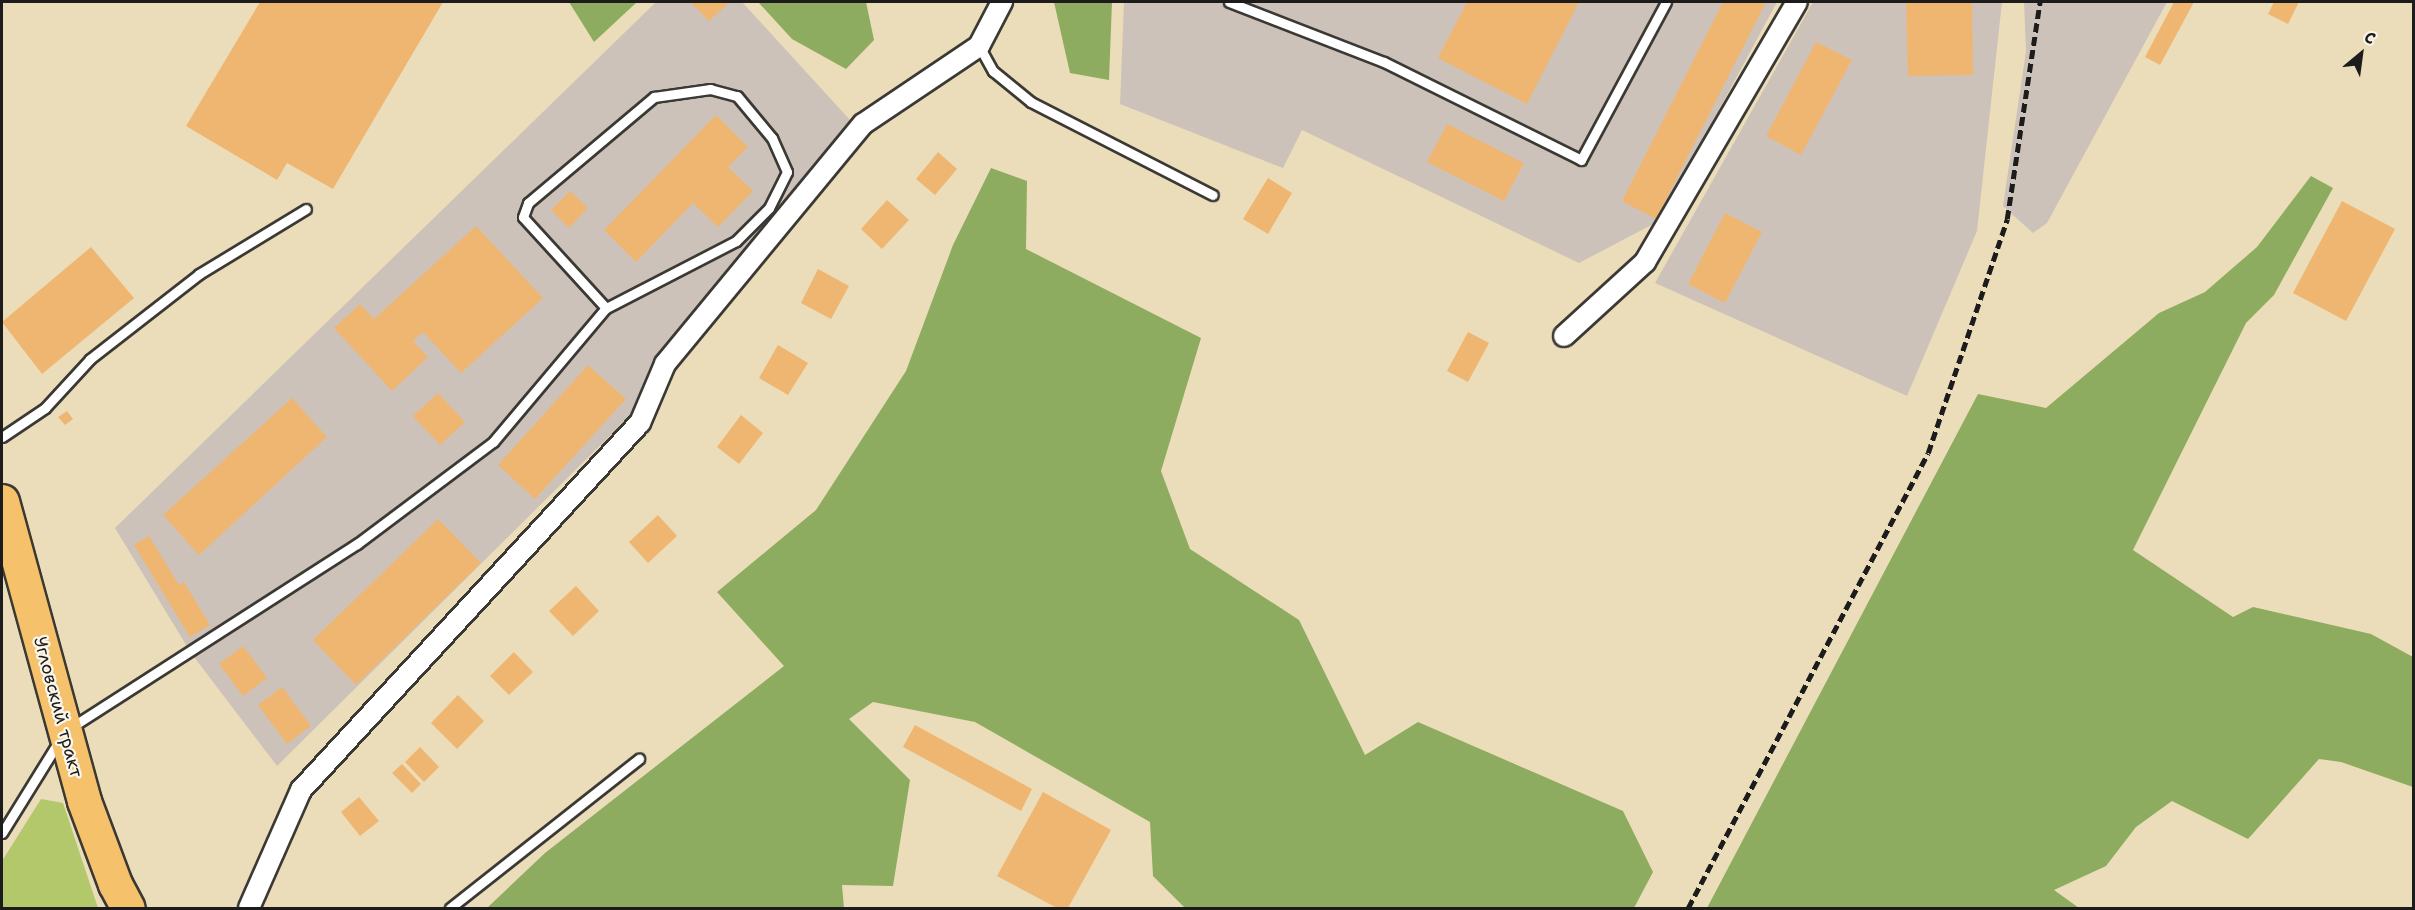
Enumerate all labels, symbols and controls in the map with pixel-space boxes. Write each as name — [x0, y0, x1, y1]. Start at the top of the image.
north arrow — [2331, 24, 2391, 84]
text: С — [2361, 26, 2379, 49]
street label: Угловский тракт — [29, 634, 87, 780]

